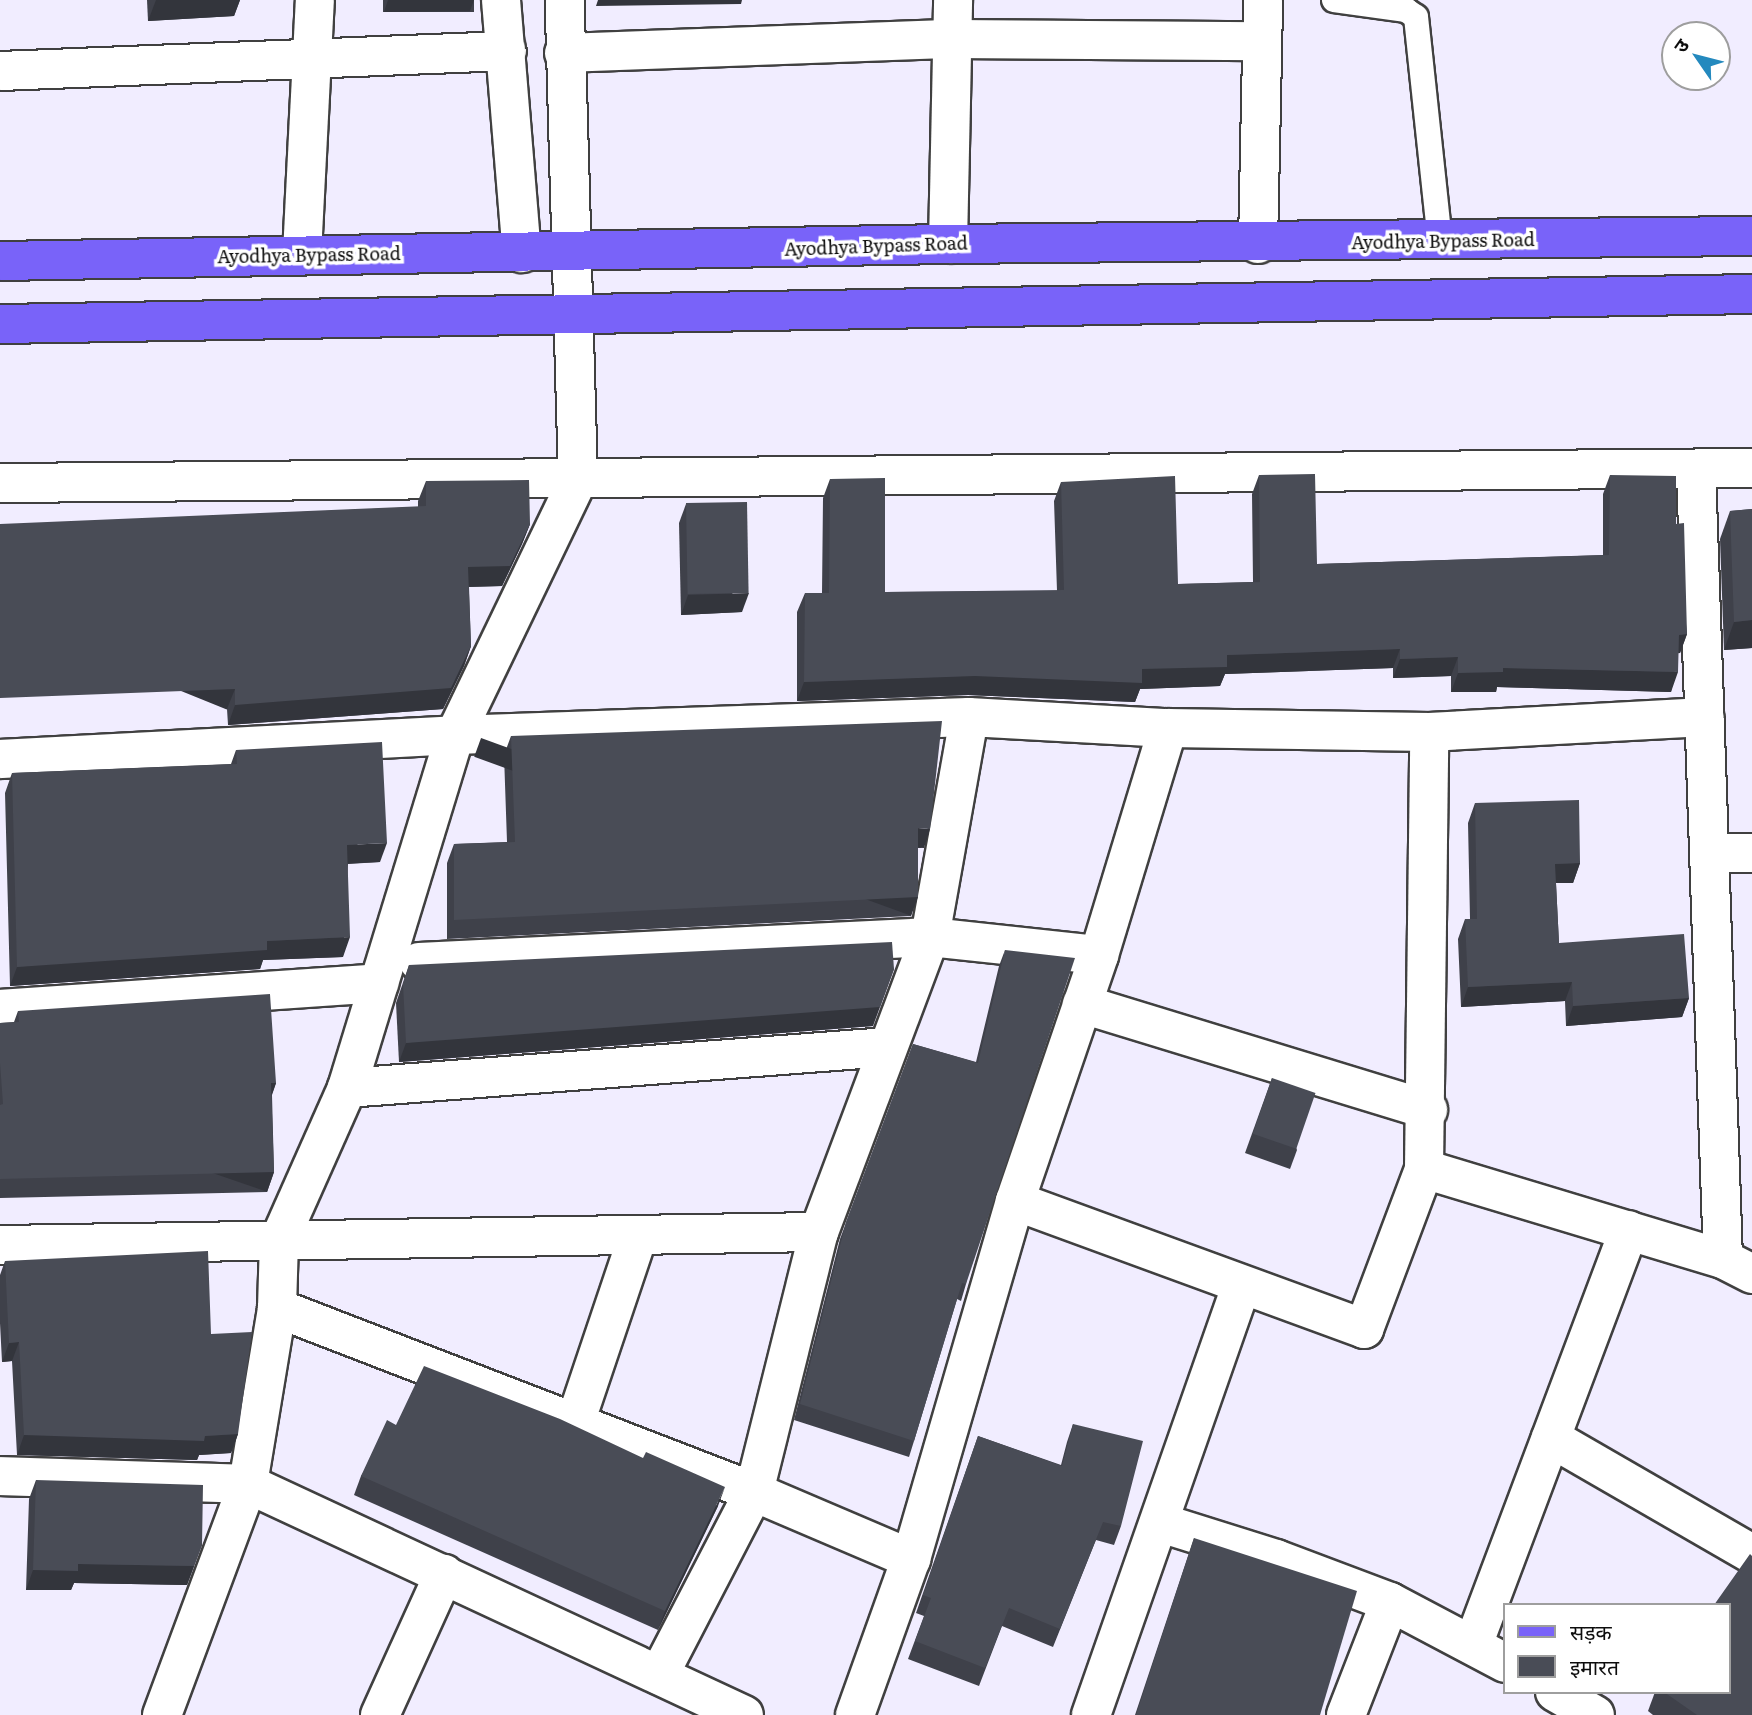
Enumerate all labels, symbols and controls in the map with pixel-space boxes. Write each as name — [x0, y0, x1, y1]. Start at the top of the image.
north arrow — [1661, 21, 1731, 91]
text: उ — [1666, 33, 1695, 58]
street label: Ayodhya Bypass Road — [1351, 229, 1535, 253]
street label: Ayodhya Bypass Road — [784, 232, 968, 260]
street label: Ayodhya Bypass Road — [217, 243, 401, 267]
legend — [1504, 1603, 1731, 1694]
text: सड़क — [1570, 1615, 1612, 1646]
text: इमारत — [1570, 1650, 1619, 1681]

